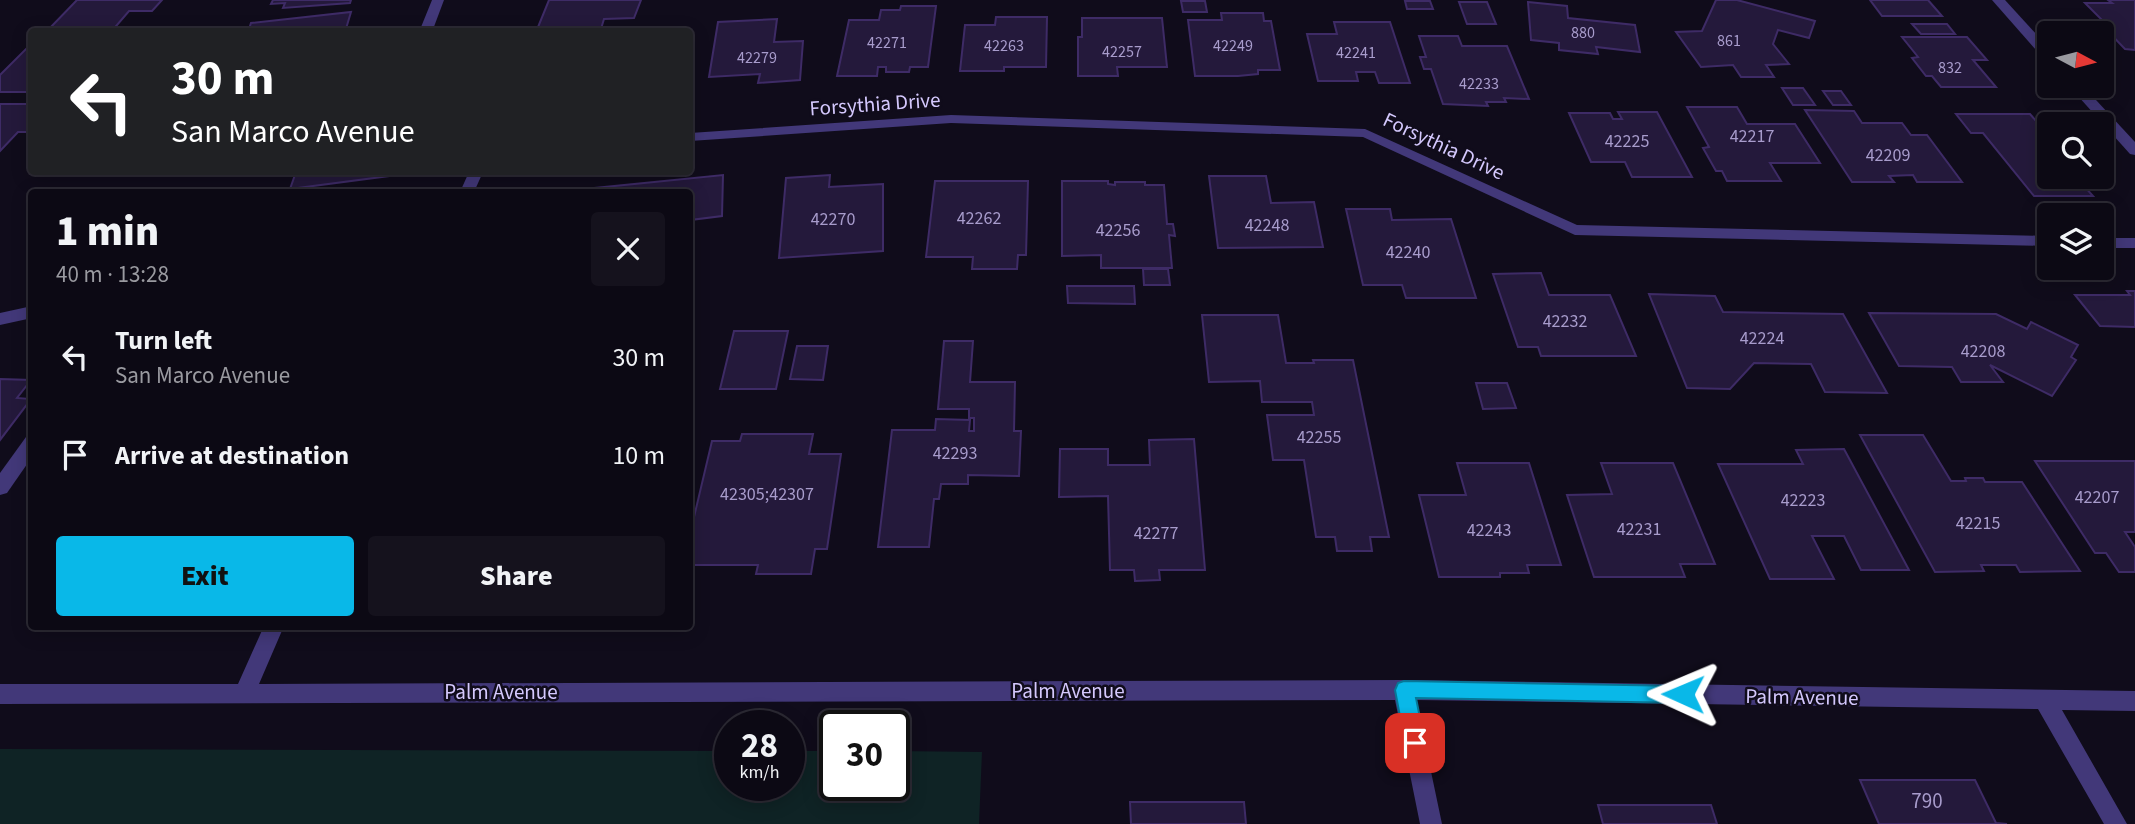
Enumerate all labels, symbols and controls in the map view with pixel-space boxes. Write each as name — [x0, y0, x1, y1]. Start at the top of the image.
north arrow — [2037, 21, 2114, 98]
map controls — [2037, 21, 2114, 280]
house number: 880 — [1571, 22, 1595, 44]
house number: 861 — [1717, 30, 1741, 52]
house number: 42271 — [867, 32, 907, 54]
house number: 42263 — [984, 35, 1024, 57]
house number: 42249 — [1213, 35, 1253, 57]
house number: 42257 — [1102, 41, 1142, 63]
house number: 42241 — [1336, 42, 1376, 64]
text: 30 m — [171, 44, 275, 114]
house number: 42279 — [737, 47, 777, 69]
icon: left — [56, 56, 147, 147]
house number: 832 — [1938, 57, 1962, 79]
house number: 42233 — [1459, 73, 1499, 95]
street label: Forsythia Drive — [808, 84, 942, 124]
street label: Forsythia Drive — [1378, 105, 1510, 187]
text: San Marco Avenue — [171, 109, 415, 155]
button: search — [2037, 112, 2114, 189]
house number: 42217 — [1730, 124, 1774, 149]
house number: 42225 — [1605, 129, 1649, 154]
house number: 42209 — [1866, 143, 1910, 168]
text: 1 min — [56, 202, 159, 262]
button: layers — [2037, 203, 2114, 280]
house number: 42262 — [957, 206, 1001, 231]
house number: 42270 — [811, 207, 855, 232]
button: close — [591, 212, 665, 286]
house number: 42248 — [1245, 213, 1289, 238]
house number: 42256 — [1096, 218, 1140, 243]
house number: 42240 — [1386, 240, 1430, 265]
text: 40 m · 13:28 — [56, 258, 169, 291]
house number: 42232 — [1543, 309, 1587, 334]
text: Turn left — [115, 322, 212, 359]
house number: 42224 — [1740, 326, 1784, 351]
icon: left — [56, 338, 94, 376]
text: 30 m — [612, 339, 665, 376]
house number: 42208 — [1961, 339, 2005, 364]
text: San Marco Avenue — [115, 359, 290, 392]
house number: 42255 — [1297, 425, 1341, 450]
icon: arrive — [56, 436, 94, 474]
text: Arrive at destination — [115, 437, 349, 474]
text: 10 m — [612, 437, 665, 474]
house number: 42293 — [933, 441, 977, 466]
house number: 42305;42307 — [720, 482, 814, 507]
house number: 42207 — [2075, 485, 2119, 510]
house number: 42223 — [1781, 488, 1825, 513]
house number: 42215 — [1956, 511, 2000, 536]
house number: 42231 — [1617, 517, 1661, 542]
house number: 42243 — [1467, 518, 1511, 543]
house number: 42277 — [1134, 521, 1178, 546]
button: Exit — [56, 536, 354, 616]
button: Share — [368, 536, 665, 616]
position arrow — [1646, 657, 1720, 731]
street label: Palm Avenue — [1011, 676, 1125, 706]
street label: Palm Avenue — [444, 677, 558, 707]
street label: Palm Avenue — [1745, 681, 1859, 713]
speed limit sign: 30 — [819, 710, 910, 801]
pin — [1385, 713, 1445, 773]
text: 28 — [741, 721, 778, 771]
icon: arrive — [1396, 724, 1434, 762]
text: km/h — [740, 760, 779, 785]
house number: 790 — [1911, 786, 1943, 816]

